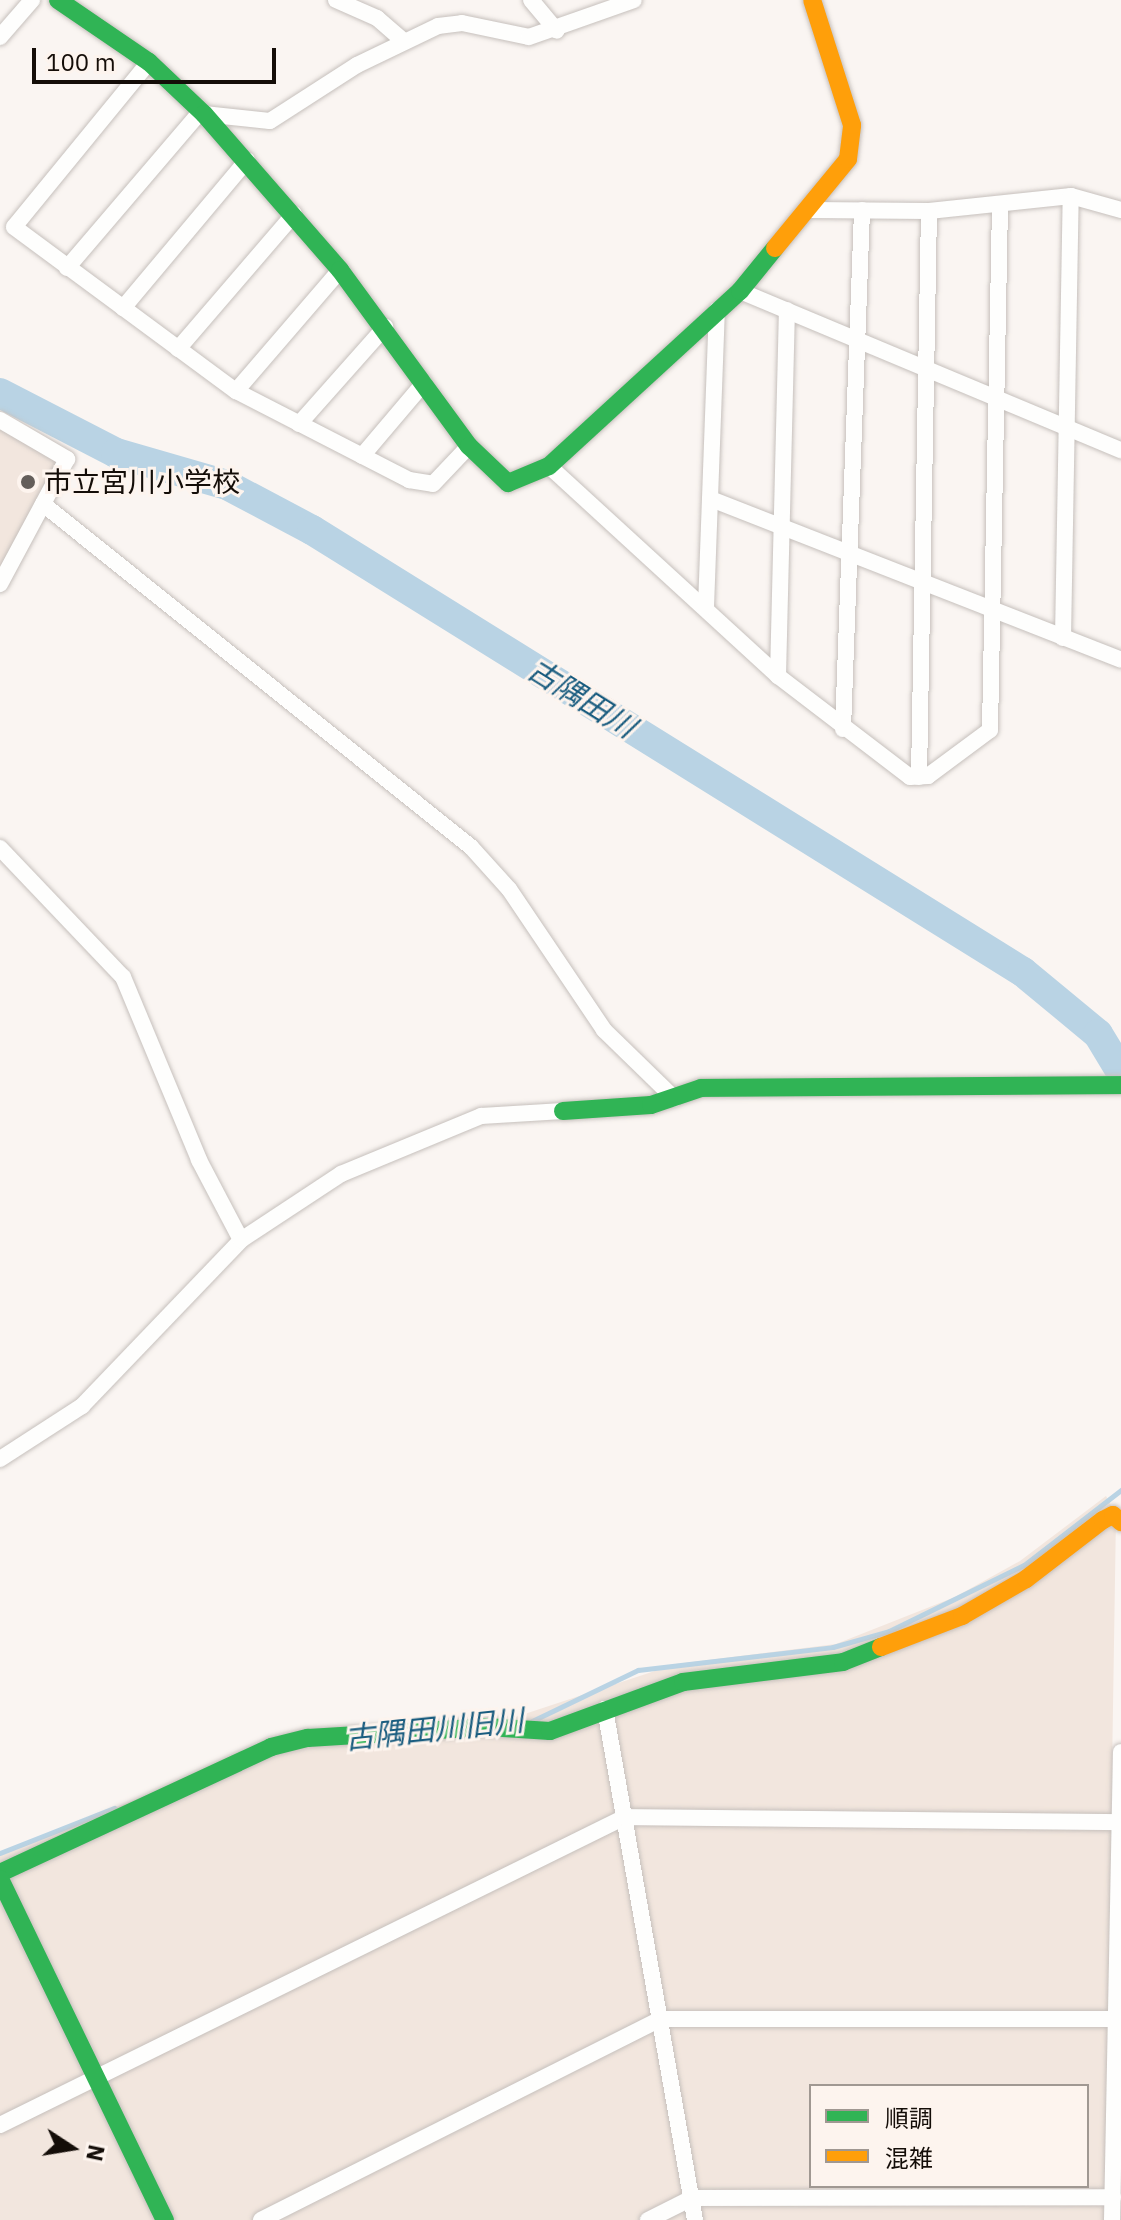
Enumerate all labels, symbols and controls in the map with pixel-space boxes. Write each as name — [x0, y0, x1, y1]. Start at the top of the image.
scale bar — [36, 32, 280, 82]
text: 100 m — [46, 46, 116, 78]
place label: 市立宮川小学校 — [44, 465, 240, 499]
marker: 市立宮川小学校 — [19, 473, 37, 491]
water label: 古隅田川 — [522, 651, 642, 745]
water label: 古隅田川旧川 — [343, 1702, 525, 1756]
legend — [809, 2084, 1089, 2188]
text: 順調 — [885, 2102, 933, 2134]
north arrow — [32, 2108, 112, 2188]
text: N — [80, 2142, 112, 2164]
text: 混雑 — [885, 2142, 933, 2174]

